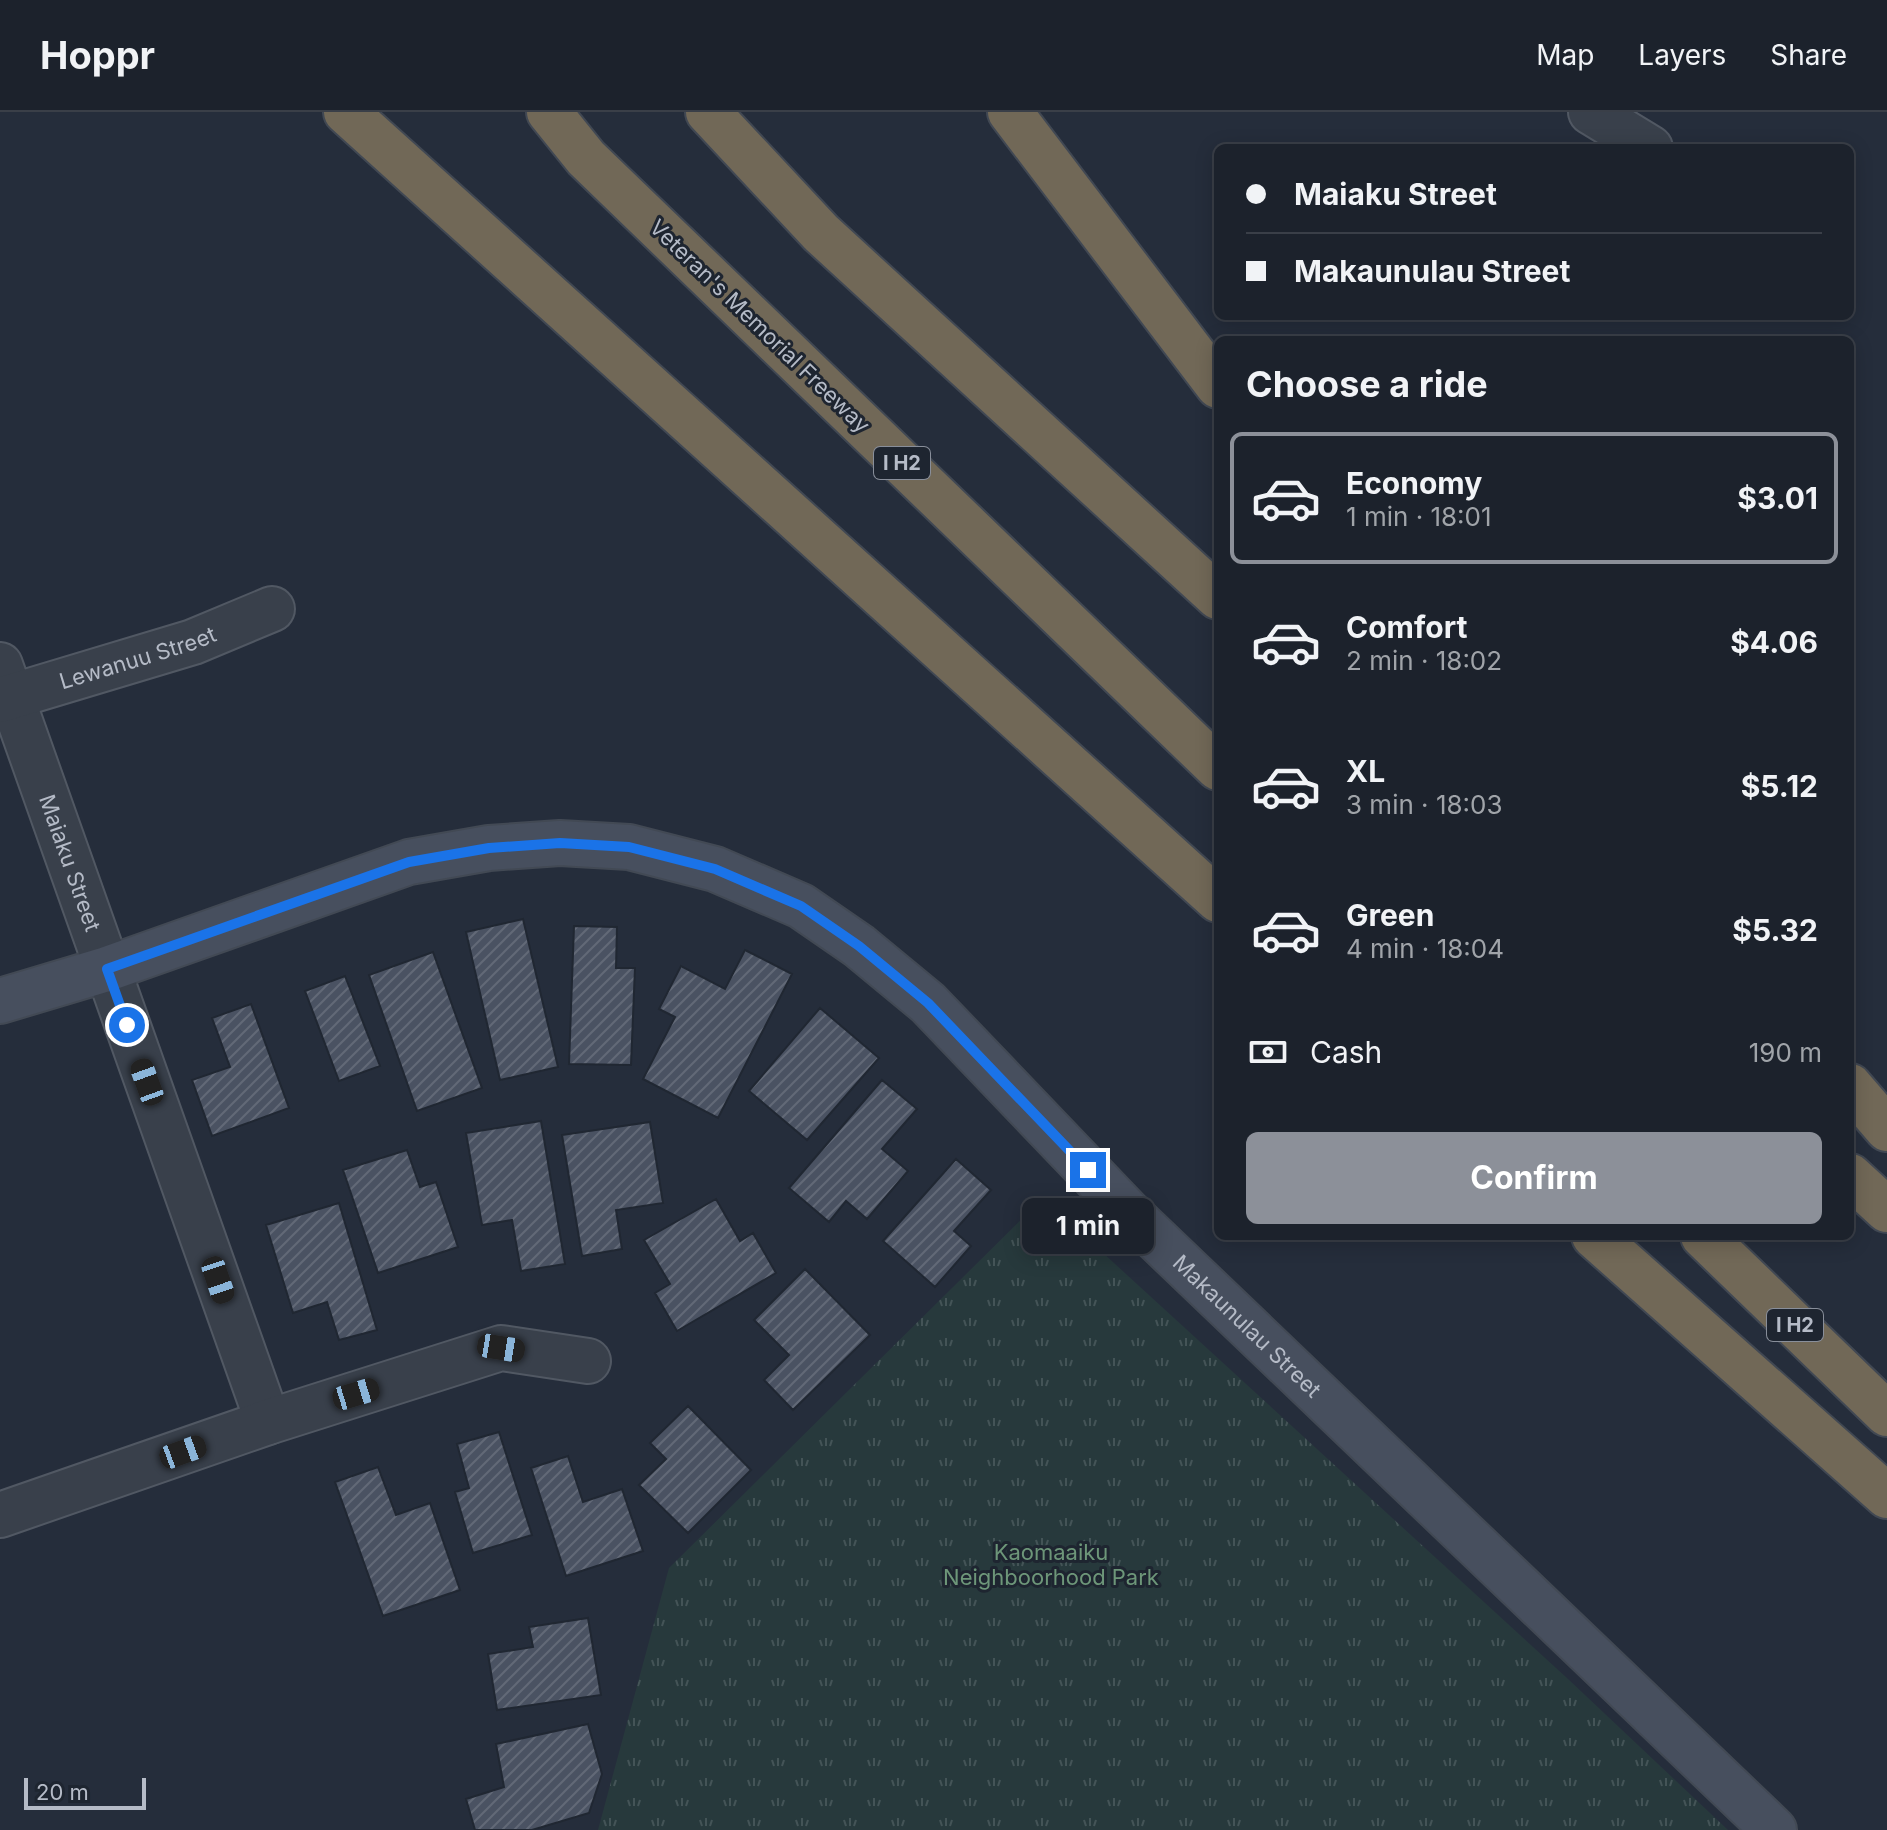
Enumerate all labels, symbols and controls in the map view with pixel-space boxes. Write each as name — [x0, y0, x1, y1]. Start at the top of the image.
text: Hoppr — [40, 32, 155, 78]
text: Map — [1536, 38, 1594, 72]
text: Layers — [1638, 38, 1726, 72]
text: Share — [1770, 38, 1847, 72]
text: Maiaku Street — [1294, 176, 1497, 212]
street label: Veteran's Memorial Freeway — [645, 214, 875, 438]
text: Makaunulau Street — [1294, 253, 1570, 289]
text: Choose a ride — [1246, 362, 1488, 406]
road number: I H2 — [874, 447, 930, 479]
icon: car — [1250, 462, 1322, 534]
text: Economy — [1346, 465, 1482, 501]
text: $3.01 — [1737, 480, 1818, 516]
text: 1 min · 18:01 — [1346, 501, 1492, 532]
icon: car — [1250, 606, 1322, 678]
text: Comfort — [1346, 609, 1467, 645]
street label: Lewanuu Street — [56, 621, 220, 694]
text: $4.06 — [1730, 624, 1818, 660]
text: 2 min · 18:02 — [1346, 645, 1502, 676]
icon: car — [1250, 750, 1322, 822]
text: XL — [1346, 753, 1385, 789]
text: $5.12 — [1741, 768, 1818, 804]
text: 3 min · 18:03 — [1346, 789, 1503, 820]
street label: Maiaku Street — [34, 791, 106, 935]
icon: car — [1250, 894, 1322, 966]
text: Green — [1346, 897, 1434, 933]
text: $5.32 — [1732, 912, 1818, 948]
text: 4 min · 18:04 — [1346, 933, 1504, 964]
route start — [109, 1007, 145, 1043]
icon: cash — [1246, 1030, 1290, 1074]
text: Cash — [1310, 1034, 1382, 1070]
text: 190 m — [1749, 1037, 1822, 1068]
car — [128, 1055, 166, 1109]
button: Confirm — [1246, 1132, 1822, 1224]
route end — [1070, 1152, 1106, 1188]
callout: 1 min — [1022, 1198, 1154, 1254]
text: 1 min — [1056, 1210, 1120, 1241]
street label: Makaunulau Street — [1168, 1249, 1326, 1403]
car — [199, 1253, 237, 1307]
road number: I H2 — [1767, 1309, 1823, 1341]
car — [475, 1332, 527, 1364]
car — [330, 1376, 382, 1412]
car — [156, 1433, 210, 1471]
park label: Kaomaaiku Neighboorhood Park — [943, 1539, 1159, 1590]
scale bar — [24, 1774, 146, 1810]
text: 20 m — [36, 1779, 89, 1805]

